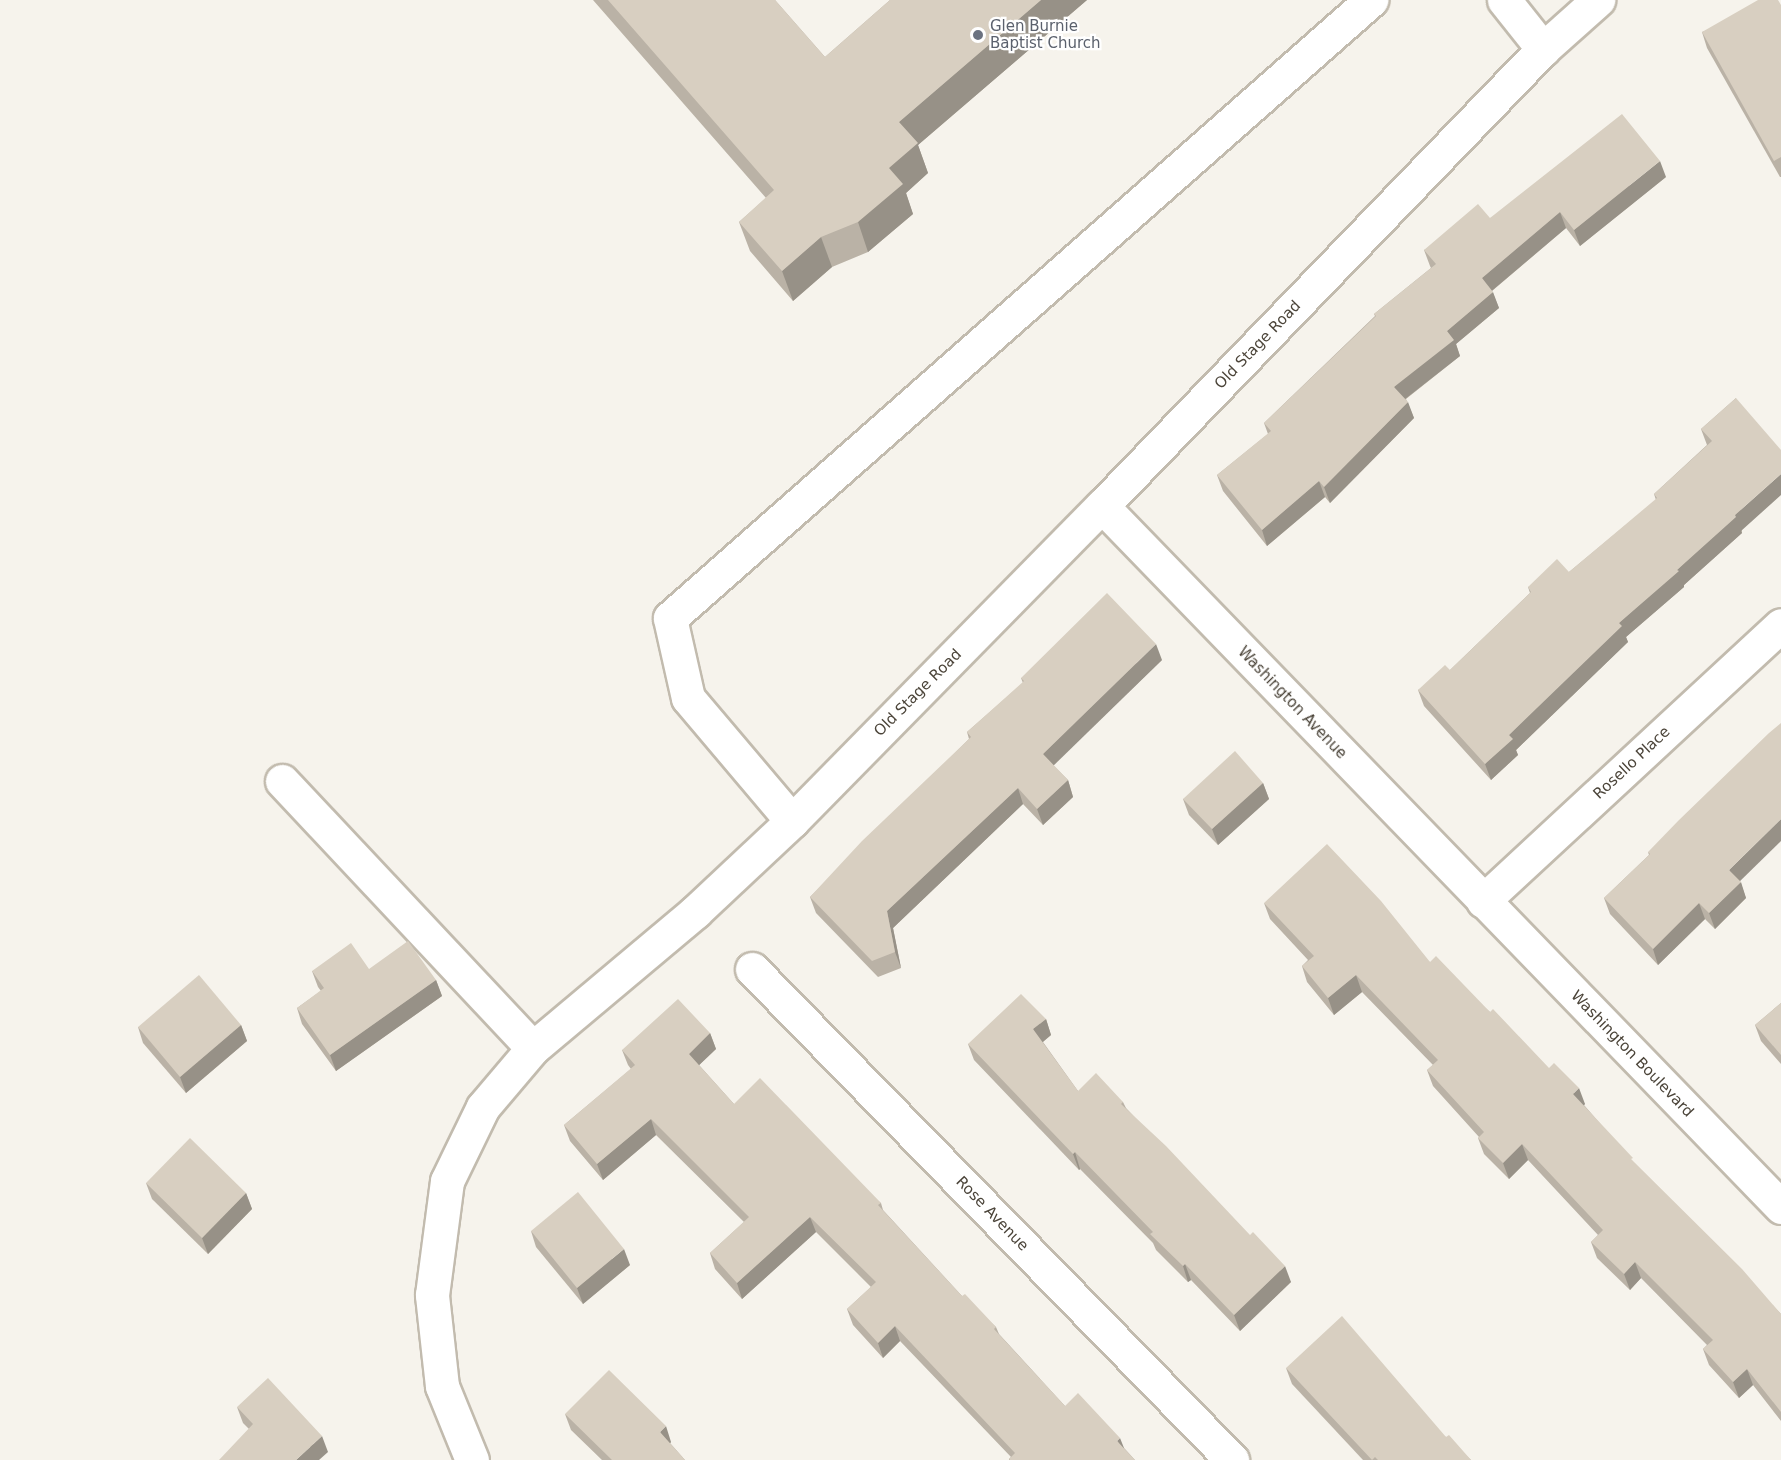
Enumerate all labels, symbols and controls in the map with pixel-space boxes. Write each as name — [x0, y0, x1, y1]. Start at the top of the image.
place label: Glen Burnie Baptist Church — [990, 17, 1101, 52]
marker: Glen Burnie Baptist Church — [971, 28, 985, 42]
street label: Old Stage Road — [1211, 297, 1305, 393]
street label: Washington Avenue — [1234, 643, 1350, 763]
street label: Old Stage Road — [871, 646, 965, 740]
street label: Rosello Place — [1590, 723, 1674, 803]
street label: Washington Boulevard — [1567, 987, 1697, 1121]
street label: Rose Avenue — [952, 1173, 1032, 1255]

